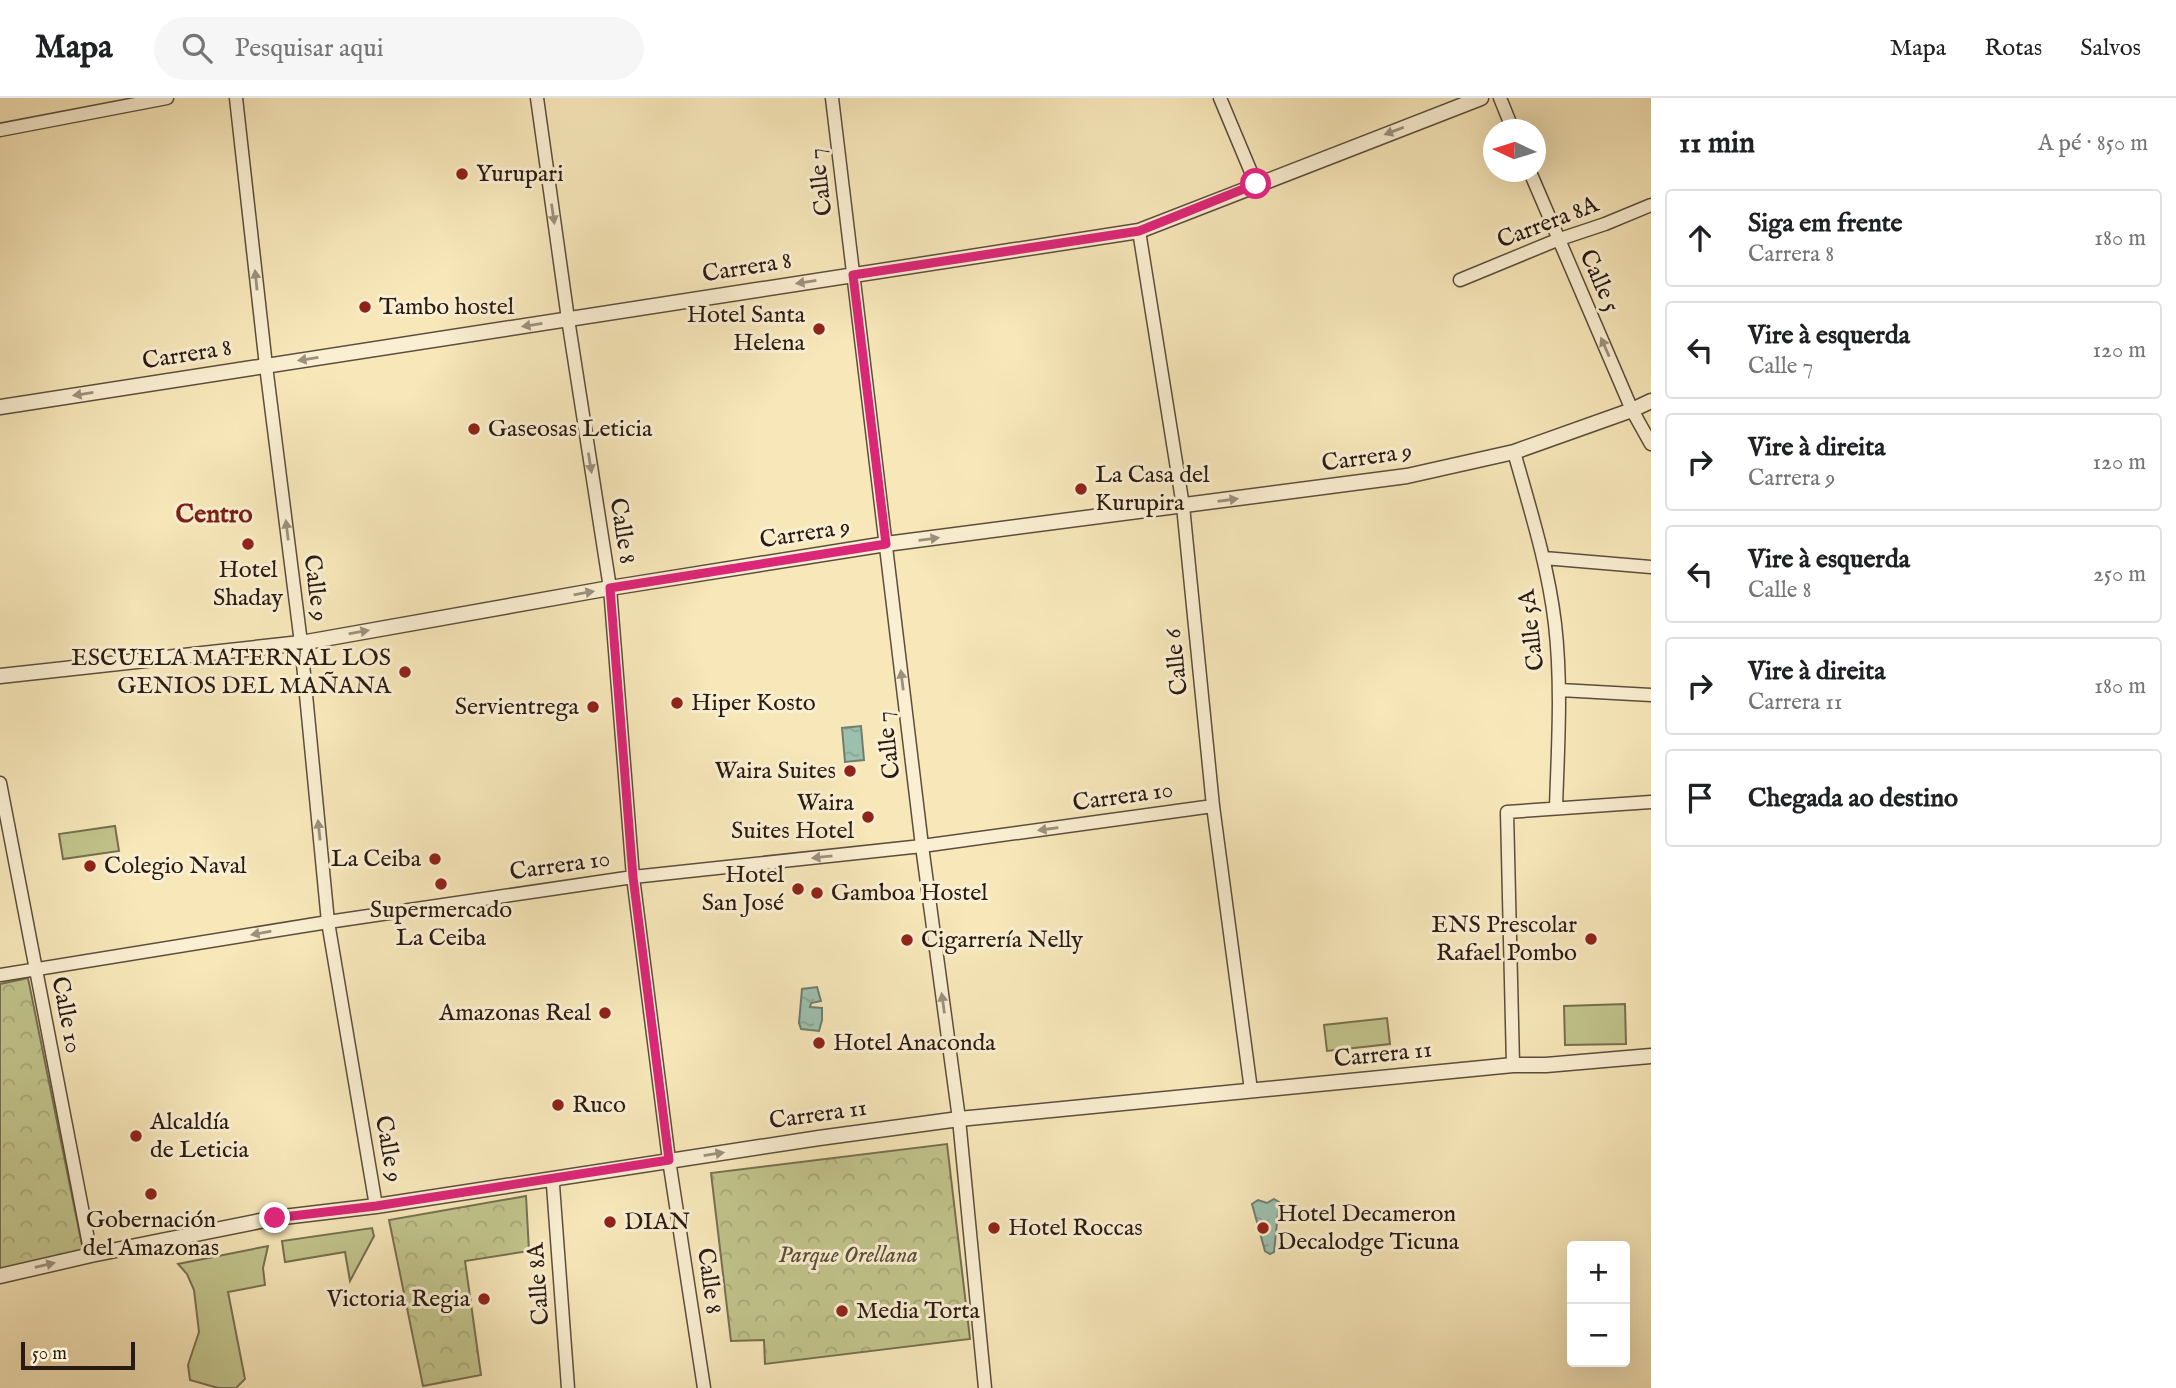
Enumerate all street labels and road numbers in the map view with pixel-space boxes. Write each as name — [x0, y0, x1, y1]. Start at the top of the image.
street label: Calle 7 — [801, 146, 841, 218]
street label: Carrera 8A — [1493, 189, 1604, 257]
street label: Calle 5 — [1572, 245, 1627, 318]
street label: Carrera 8 — [700, 246, 794, 290]
street label: Carrera 8 — [140, 333, 234, 377]
street label: Carrera 9 — [1320, 436, 1414, 480]
street label: Calle 8 — [602, 496, 642, 566]
street label: Carrera 9 — [758, 512, 852, 556]
street label: Calle 9 — [296, 553, 334, 623]
street label: Calle 5A — [1512, 587, 1552, 672]
street label: Calle 6 — [1158, 626, 1196, 697]
street label: Calle 7 — [869, 709, 909, 781]
street label: Carrera 10 — [1071, 775, 1175, 819]
street label: Carrera 10 — [508, 844, 612, 888]
street label: Calle 10 — [43, 974, 89, 1056]
street label: Carrera 11 — [1332, 1034, 1434, 1076]
street label: Carrera 11 — [767, 1093, 869, 1137]
street label: Calle 9 — [367, 1113, 409, 1185]
street label: Calle 8A — [521, 1241, 557, 1326]
street label: Calle 8 — [689, 1246, 729, 1316]

